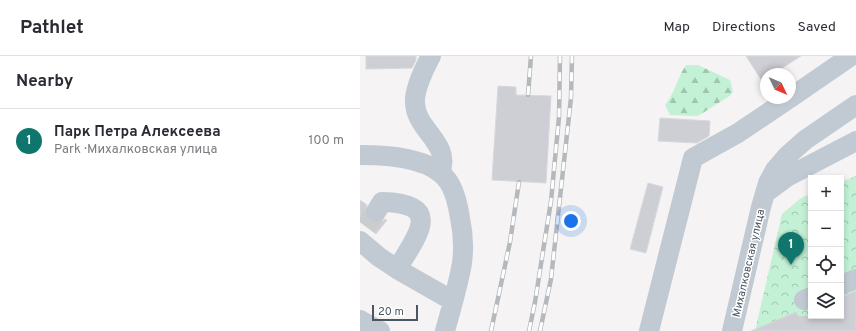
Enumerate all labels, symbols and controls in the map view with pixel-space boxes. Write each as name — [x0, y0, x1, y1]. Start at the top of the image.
text: Pathlet — [20, 16, 84, 40]
text: Map — [664, 19, 690, 36]
text: Directions — [712, 19, 776, 36]
text: Saved — [798, 19, 836, 36]
north arrow — [760, 68, 796, 104]
text: Nearby — [16, 71, 73, 93]
text: Парк Петра Алексеева — [54, 123, 221, 142]
text: 1 — [26, 133, 32, 149]
text: 100 m — [308, 133, 344, 149]
text: Park · Михалковская улица — [54, 142, 217, 158]
map controls — [808, 175, 844, 319]
button: + — [808, 175, 844, 211]
street label: Михалковская улица — [730, 208, 768, 319]
your location — [561, 211, 581, 231]
button: − — [808, 211, 844, 247]
pin: 1 — [778, 232, 804, 265]
button: locate — [808, 247, 844, 283]
button: layers — [808, 283, 844, 319]
scale bar — [372, 303, 418, 322]
text: 20 m — [378, 305, 404, 319]

